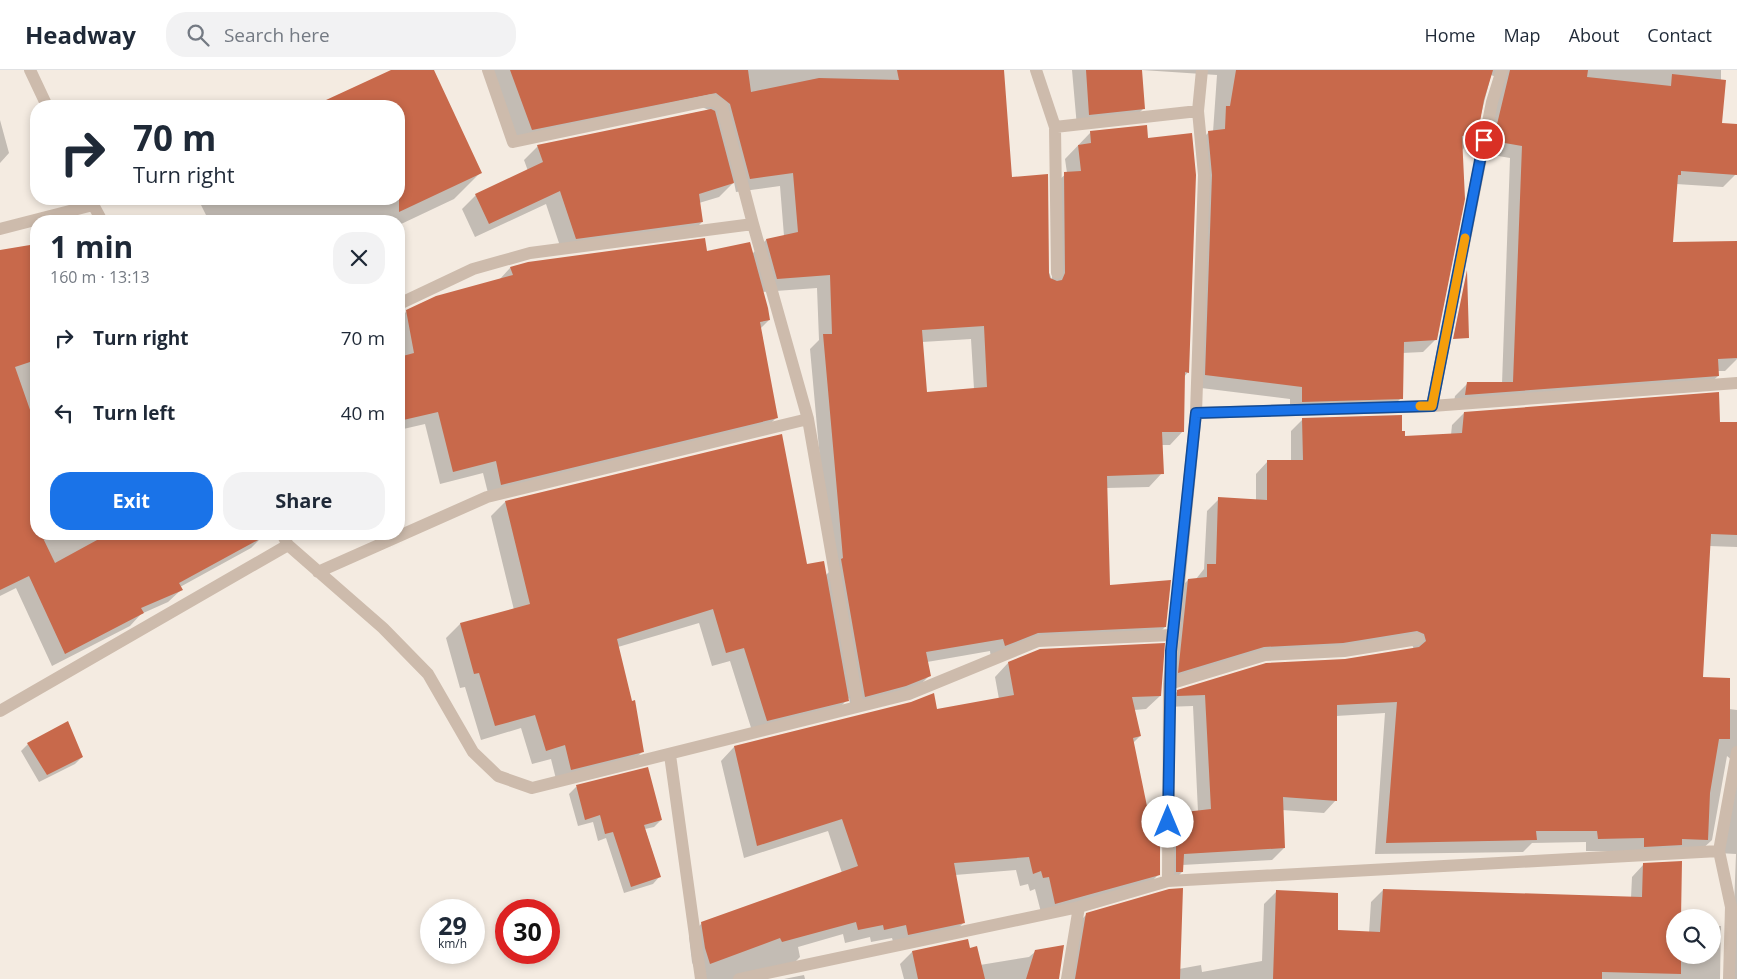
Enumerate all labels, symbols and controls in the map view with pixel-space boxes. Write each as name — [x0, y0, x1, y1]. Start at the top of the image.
search box — [166, 12, 516, 57]
text: Headway — [25, 18, 136, 51]
icon: search — [184, 21, 212, 49]
text: Search here — [224, 22, 330, 48]
text: Home — [1425, 23, 1475, 47]
text: Map — [1503, 23, 1541, 47]
text: About — [1569, 23, 1619, 47]
text: Contact — [1647, 23, 1712, 47]
text: 70 m — [133, 114, 216, 161]
pin — [1463, 119, 1505, 161]
icon: right — [50, 120, 115, 185]
icon: arrive — [1470, 126, 1498, 154]
text: Turn right — [133, 159, 235, 189]
text: 1 min — [50, 226, 133, 267]
button: close — [333, 232, 385, 284]
text: 160 m · 13:13 — [50, 266, 150, 288]
icon: right — [50, 324, 78, 352]
text: Turn right — [93, 325, 188, 351]
text: 70 m — [341, 325, 385, 351]
icon: left — [50, 399, 78, 427]
text: Turn left — [93, 400, 175, 426]
text: 40 m — [341, 400, 385, 426]
button: Exit — [50, 472, 213, 530]
button: Share — [223, 472, 385, 530]
position arrow — [1141, 795, 1193, 847]
speed limit sign: 30 — [495, 899, 560, 964]
text: 29 — [438, 908, 467, 942]
map controls — [1666, 909, 1721, 964]
button: search — [1666, 909, 1721, 964]
text: km/h — [438, 935, 467, 952]

